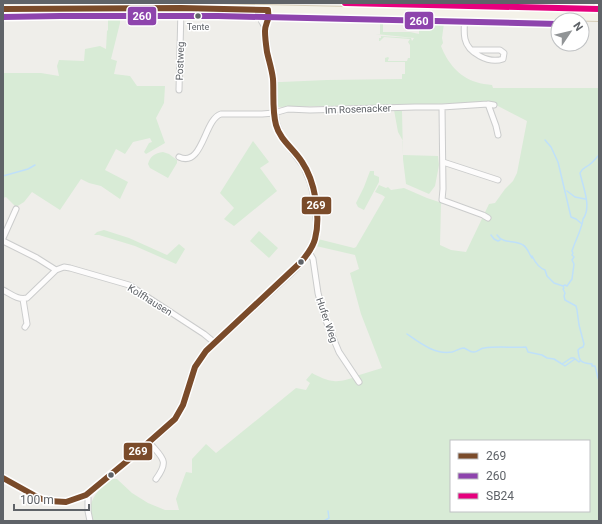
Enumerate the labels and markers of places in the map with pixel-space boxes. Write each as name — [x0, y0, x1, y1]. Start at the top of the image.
marker: Tente — [193, 11, 203, 21]
place label: Tente — [187, 22, 209, 32]
unlabelled marker — [296, 257, 306, 267]
unlabelled marker — [106, 470, 116, 480]

